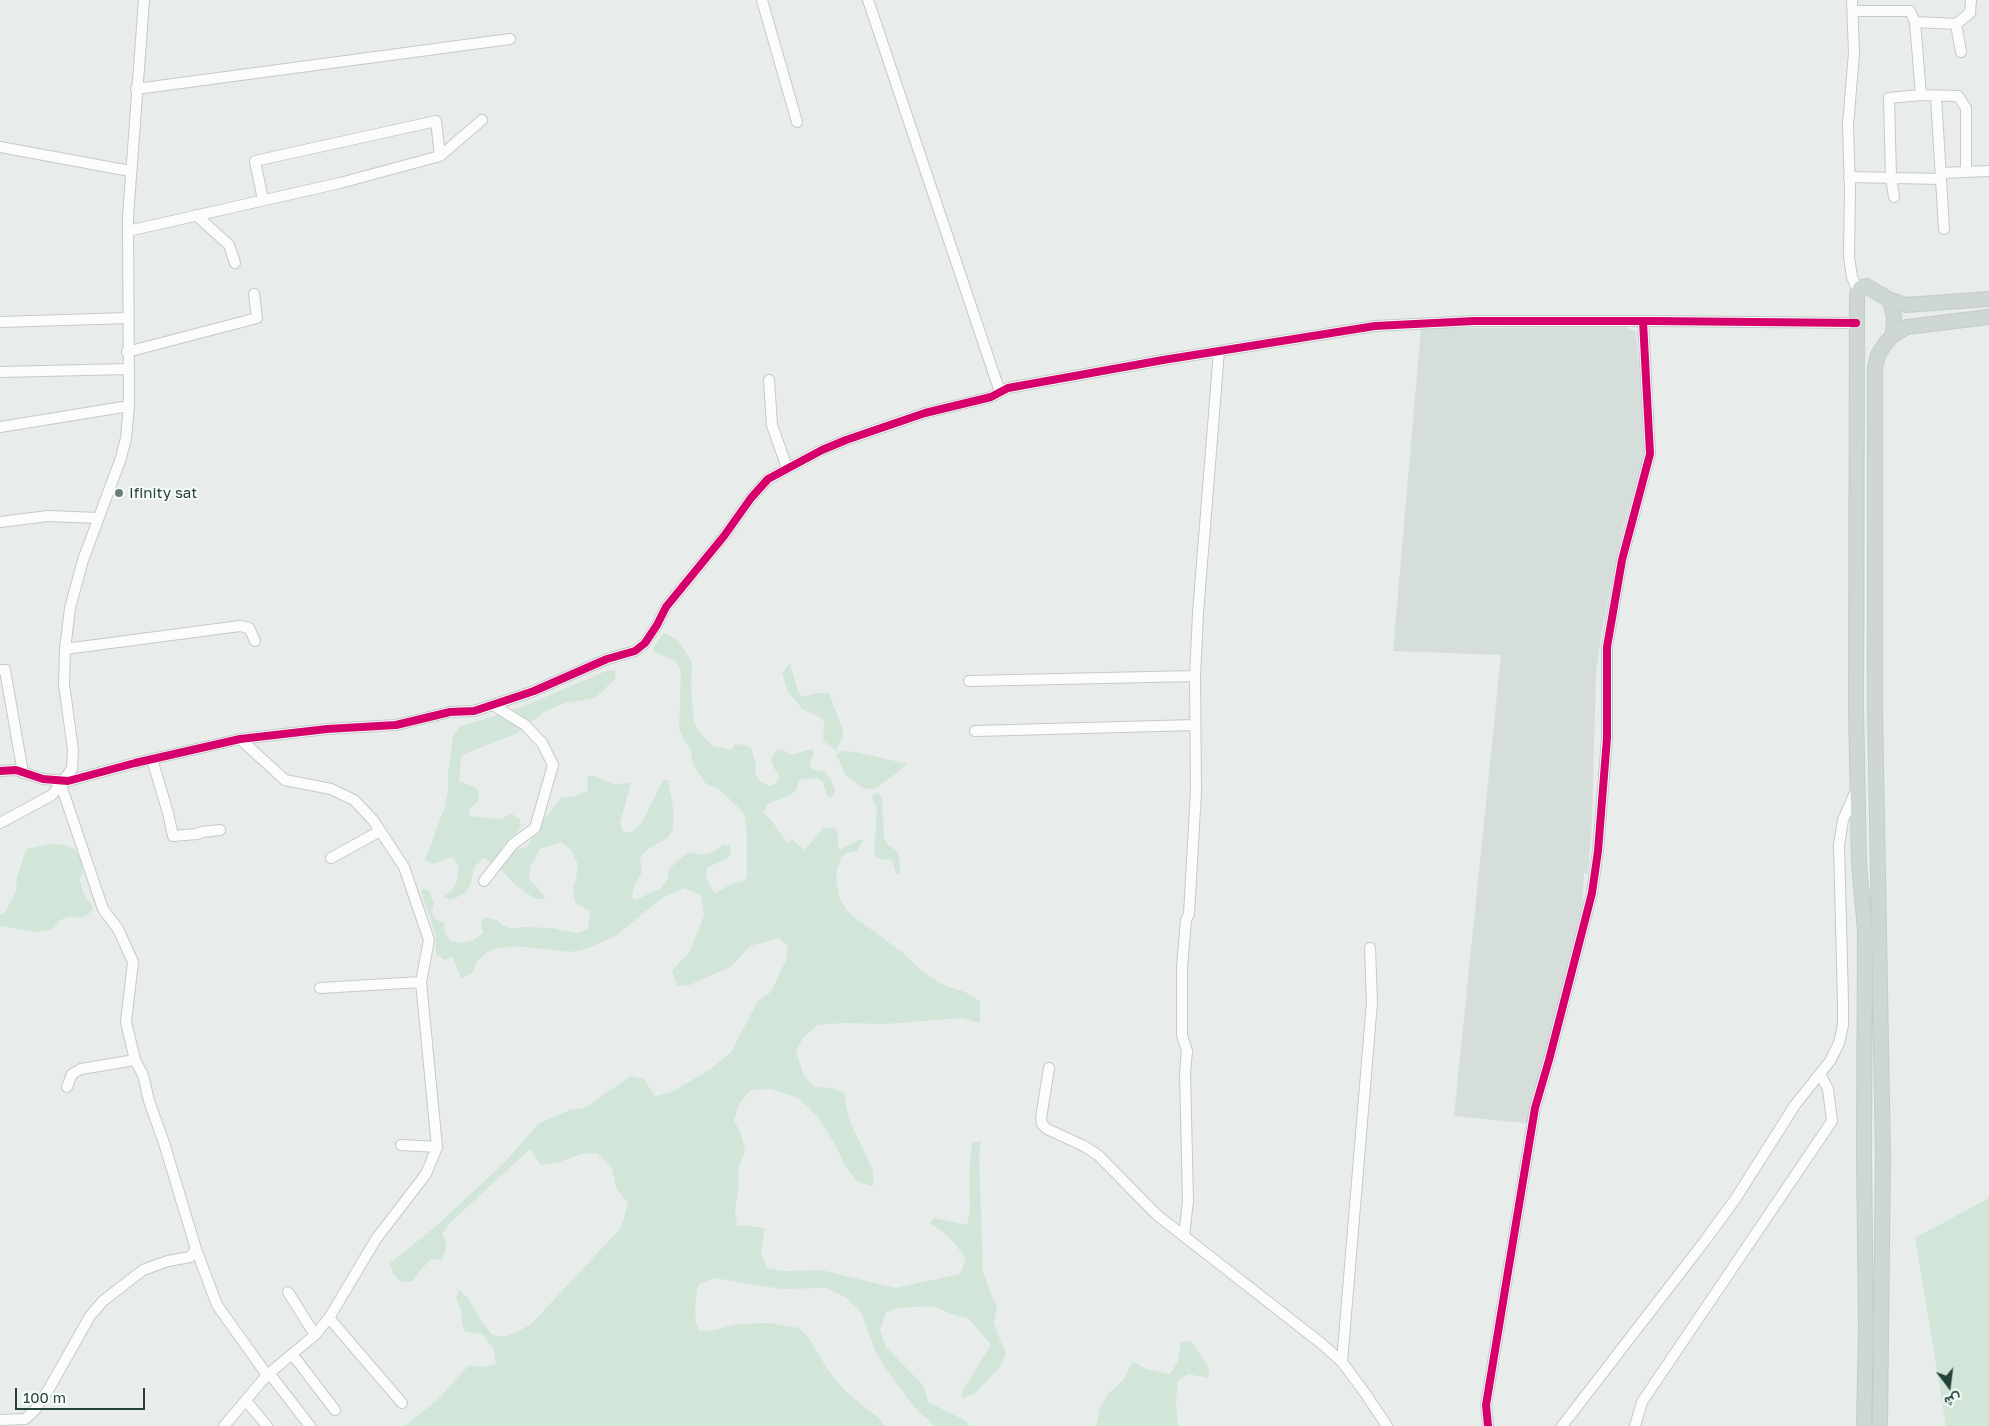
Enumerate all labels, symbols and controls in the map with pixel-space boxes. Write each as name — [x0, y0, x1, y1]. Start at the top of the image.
place label: Ifinity sat — [129, 484, 197, 502]
marker: Ifinity sat — [113, 487, 125, 499]
north arrow — [1924, 1361, 1974, 1411]
scale bar — [18, 1378, 148, 1410]
text: 100 m — [23, 1388, 66, 1406]
text: ش — [1943, 1391, 1963, 1411]

